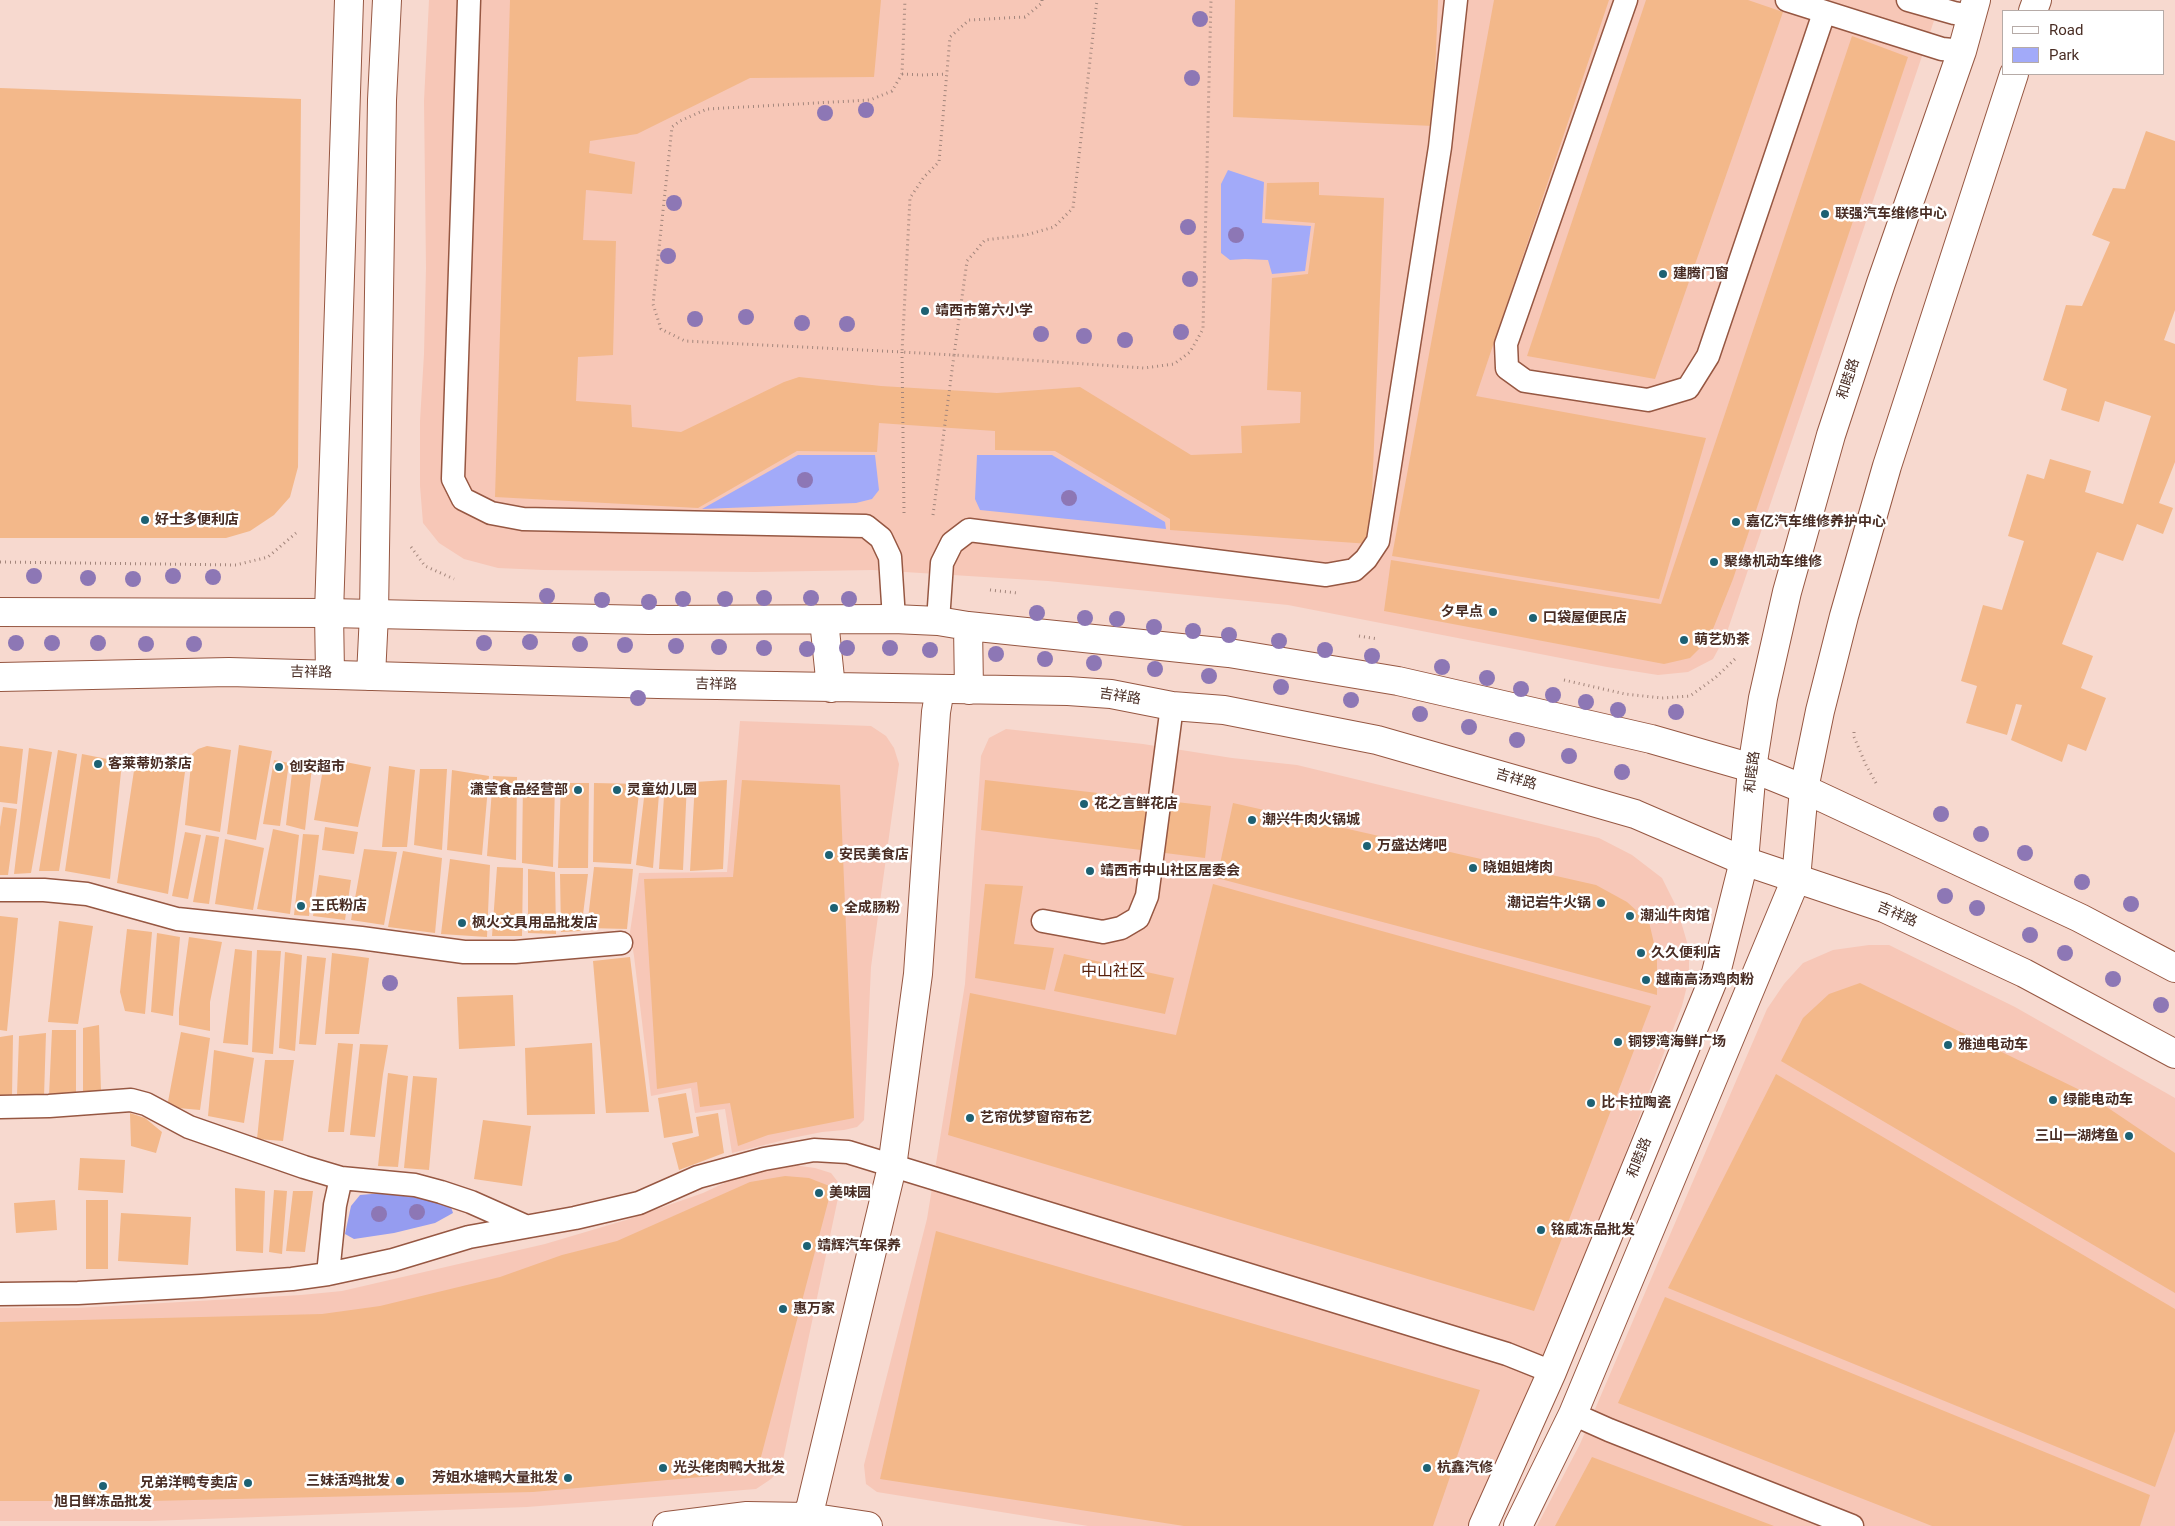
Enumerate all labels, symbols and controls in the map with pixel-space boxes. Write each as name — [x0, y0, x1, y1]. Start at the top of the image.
legend — [2002, 10, 2165, 75]
text: Road — [2049, 21, 2083, 39]
text: Park — [2049, 46, 2079, 64]
place label: 联强汽车维修中心 — [1835, 206, 1947, 222]
marker: 联强汽车维修中心 — [1819, 208, 1831, 220]
place label: 建腾门窗 — [1673, 266, 1729, 282]
marker: 建腾门窗 — [1657, 268, 1669, 280]
place label: 靖西市第六小学 — [935, 303, 1033, 319]
marker: 靖西市第六小学 — [919, 305, 931, 317]
street label: 和睦路 — [1835, 356, 1863, 402]
place label: 好士多便利店 — [155, 512, 239, 528]
marker: 好士多便利店 — [139, 514, 151, 526]
place label: 嘉亿汽车维修养护中心 — [1746, 514, 1886, 530]
marker: 嘉亿汽车维修养护中心 — [1730, 516, 1742, 528]
place label: 聚缘机动车维修 — [1724, 554, 1822, 570]
marker: 聚缘机动车维修 — [1708, 556, 1720, 568]
place label: 夕早点 — [1441, 604, 1483, 620]
marker: 夕早点 — [1487, 606, 1499, 618]
place label: 口袋屋便民店 — [1543, 610, 1627, 626]
marker: 口袋屋便民店 — [1527, 612, 1539, 624]
place label: 萌艺奶茶 — [1694, 632, 1750, 648]
marker: 萌艺奶茶 — [1678, 634, 1690, 646]
street label: 吉祥路 — [290, 664, 332, 682]
street label: 吉祥路 — [695, 676, 737, 694]
street label: 吉祥路 — [1098, 685, 1142, 709]
street label: 和睦路 — [1742, 750, 1764, 794]
place label: 客莱蒂奶茶店 — [108, 756, 192, 772]
marker: 客莱蒂奶茶店 — [92, 758, 104, 770]
place label: 创安超市 — [289, 759, 345, 775]
marker: 创安超市 — [273, 761, 285, 773]
street label: 吉祥路 — [1493, 766, 1539, 794]
place label: 潇莹食品经营部 — [470, 782, 568, 798]
place label: 灵童幼儿园 — [627, 782, 697, 798]
marker: 潇莹食品经营部 — [572, 784, 584, 796]
marker: 灵童幼儿园 — [611, 784, 623, 796]
place label: 花之言鲜花店 — [1094, 796, 1178, 812]
marker: 花之言鲜花店 — [1078, 798, 1090, 810]
place label: 潮兴牛肉火锅城 — [1262, 812, 1360, 828]
marker: 潮兴牛肉火锅城 — [1246, 814, 1258, 826]
place label: 万盛达烤吧 — [1377, 838, 1447, 854]
marker: 万盛达烤吧 — [1361, 840, 1373, 852]
place label: 安民美食店 — [839, 847, 909, 863]
marker: 安民美食店 — [823, 849, 835, 861]
place label: 晓姐姐烤肉 — [1483, 860, 1553, 876]
marker: 晓姐姐烤肉 — [1467, 862, 1479, 874]
place label: 靖西市中山社区居委会 — [1100, 863, 1240, 879]
marker: 靖西市中山社区居委会 — [1084, 865, 1096, 877]
place label: 潮记岩牛火锅 — [1507, 895, 1591, 911]
marker: 潮记岩牛火锅 — [1595, 897, 1607, 909]
place label: 王氏粉店 — [311, 898, 367, 914]
street label: 吉祥路 — [1874, 899, 1920, 931]
marker: 王氏粉店 — [295, 900, 307, 912]
place label: 全成肠粉 — [844, 900, 900, 916]
marker: 全成肠粉 — [828, 902, 840, 914]
place label: 潮汕牛肉馆 — [1640, 908, 1710, 924]
marker: 潮汕牛肉馆 — [1624, 910, 1636, 922]
place label: 枫火文具用品批发店 — [472, 915, 598, 931]
marker: 枫火文具用品批发店 — [456, 917, 468, 929]
place label: 久久便利店 — [1651, 945, 1721, 961]
marker: 久久便利店 — [1635, 947, 1647, 959]
district label: 中山社区 — [1081, 962, 1145, 982]
place label: 越南高汤鸡肉粉 — [1656, 972, 1754, 988]
marker: 越南高汤鸡肉粉 — [1640, 974, 1652, 986]
place label: 铜锣湾海鲜广场 — [1628, 1034, 1726, 1050]
marker: 铜锣湾海鲜广场 — [1612, 1036, 1624, 1048]
place label: 雅迪电动车 — [1958, 1037, 2028, 1053]
marker: 雅迪电动车 — [1942, 1039, 1954, 1051]
place label: 绿能电动车 — [2063, 1092, 2133, 1108]
marker: 绿能电动车 — [2047, 1094, 2059, 1106]
place label: 比卡拉陶瓷 — [1601, 1095, 1671, 1111]
marker: 比卡拉陶瓷 — [1585, 1097, 1597, 1109]
place label: 艺帘优梦窗帘布艺 — [980, 1110, 1092, 1126]
marker: 艺帘优梦窗帘布艺 — [964, 1112, 976, 1124]
place label: 三山一湖烤鱼 — [2035, 1128, 2119, 1144]
marker: 三山一湖烤鱼 — [2123, 1130, 2135, 1142]
street label: 和睦路 — [1624, 1135, 1656, 1181]
place label: 美味园 — [829, 1185, 871, 1201]
marker: 美味园 — [813, 1187, 825, 1199]
place label: 铭威冻品批发 — [1551, 1222, 1635, 1238]
marker: 铭威冻品批发 — [1535, 1224, 1547, 1236]
place label: 靖辉汽车保养 — [817, 1238, 901, 1254]
marker: 靖辉汽车保养 — [801, 1240, 813, 1252]
place label: 惠万家 — [793, 1301, 835, 1317]
marker: 惠万家 — [777, 1303, 789, 1315]
place label: 光头佬肉鸭大批发 — [673, 1460, 785, 1476]
place label: 杭鑫汽修 — [1437, 1460, 1493, 1476]
marker: 光头佬肉鸭大批发 — [657, 1462, 669, 1474]
marker: 杭鑫汽修 — [1421, 1462, 1433, 1474]
place label: 芳姐水塘鸭大量批发 — [432, 1470, 558, 1486]
marker: 芳姐水塘鸭大量批发 — [562, 1472, 574, 1484]
place label: 三妹活鸡批发 — [306, 1473, 390, 1489]
place label: 兄弟洋鸭专卖店 — [140, 1475, 238, 1491]
marker: 三妹活鸡批发 — [394, 1475, 406, 1487]
marker: 兄弟洋鸭专卖店 — [242, 1477, 254, 1489]
marker: 旭日鲜冻品批发 — [97, 1480, 109, 1492]
place label: 旭日鲜冻品批发 — [54, 1494, 152, 1510]

